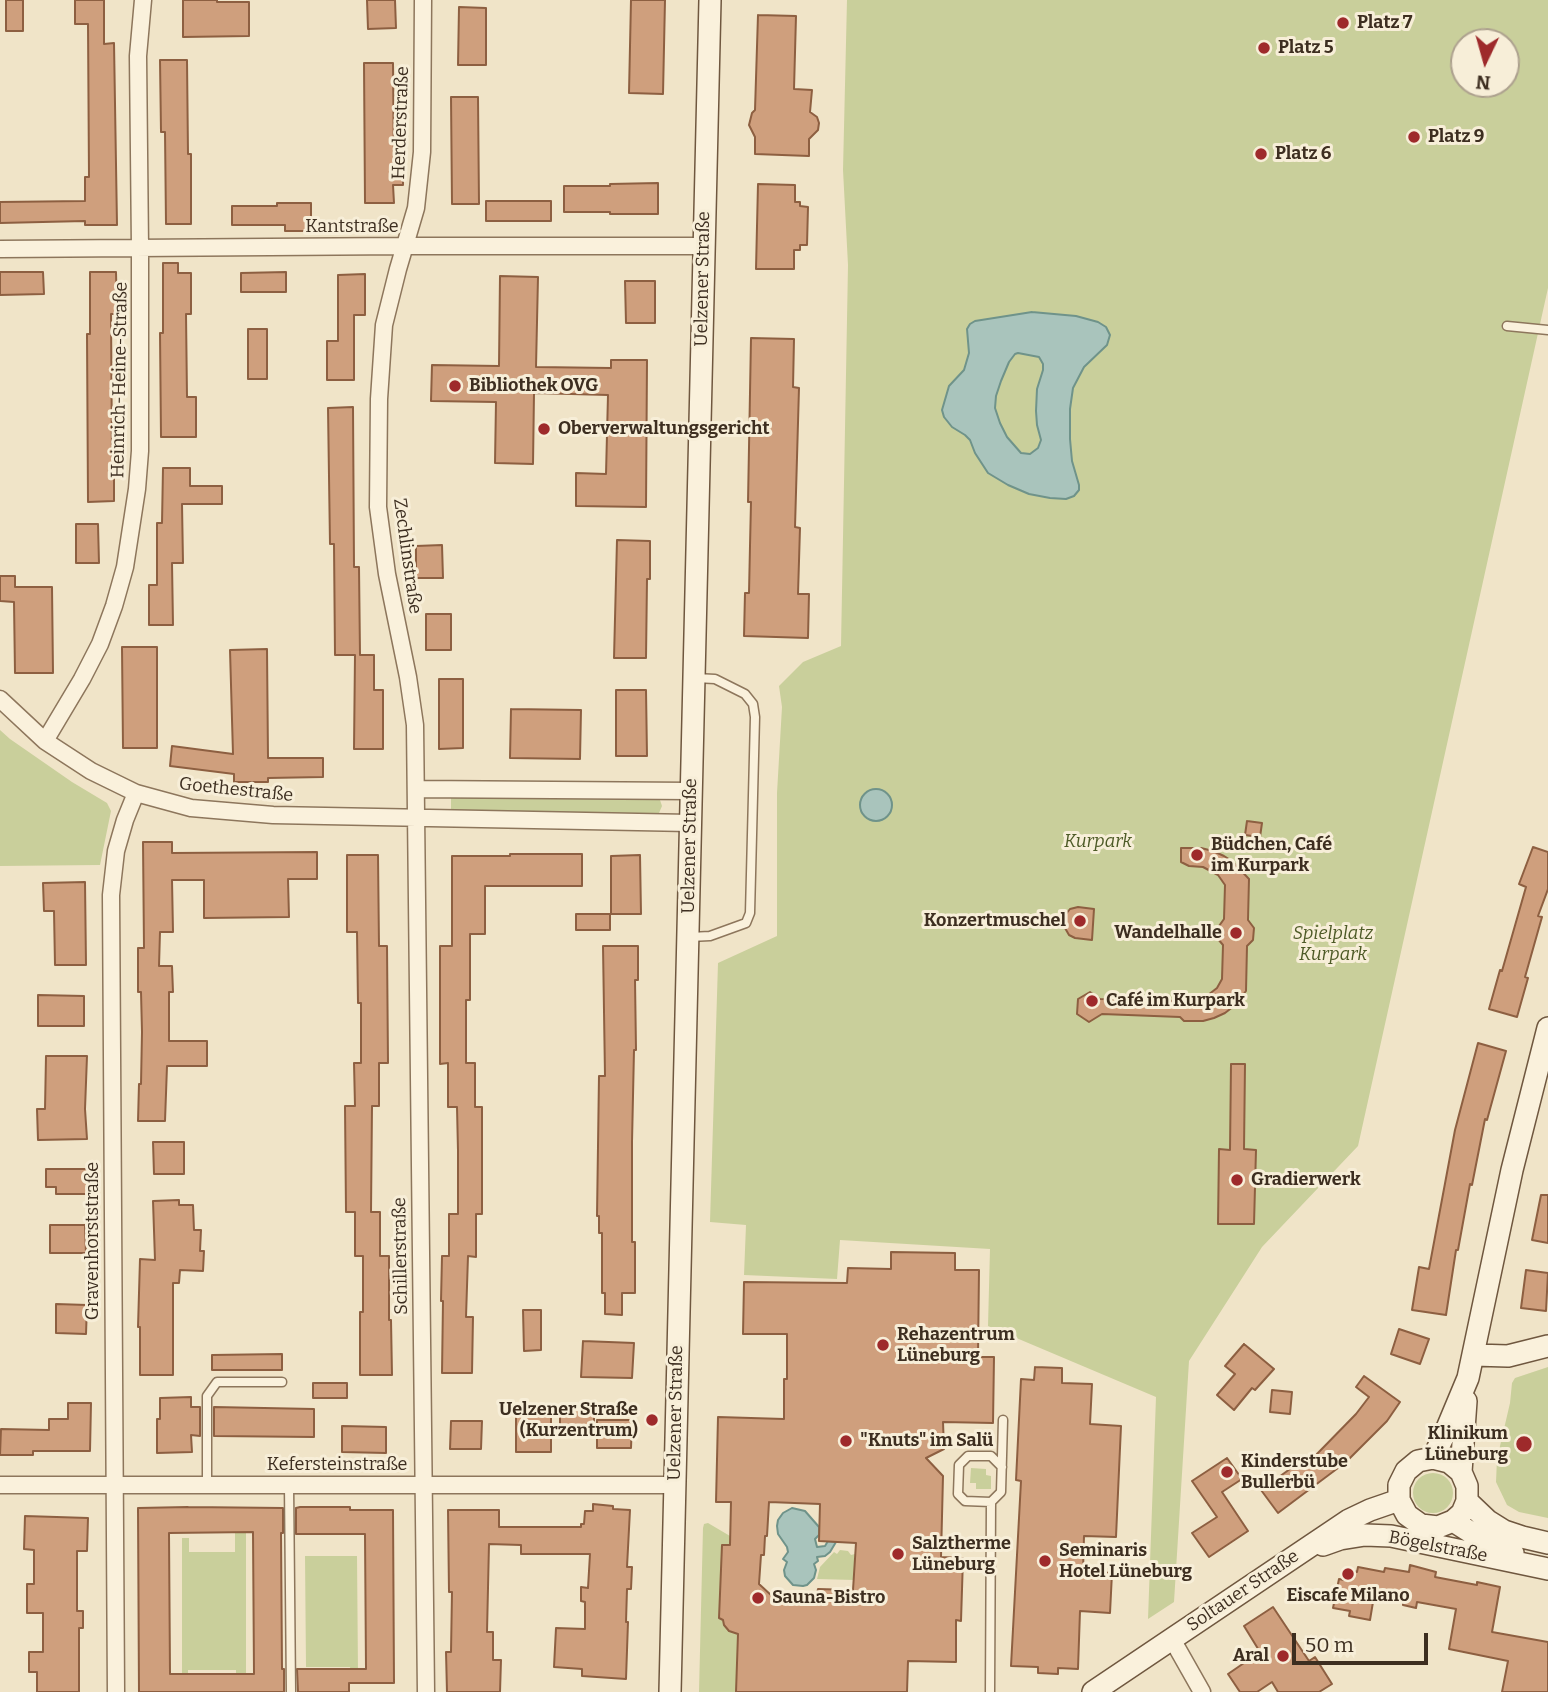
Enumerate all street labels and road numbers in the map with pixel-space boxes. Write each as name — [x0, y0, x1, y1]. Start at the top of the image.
street label: Herderstraße — [388, 66, 414, 180]
street label: Uelzener Straße — [691, 211, 715, 347]
street label: Kantstraße — [305, 216, 399, 238]
street label: Heinrich-Heine-Straße — [107, 282, 133, 478]
street label: Zechlinstraße — [388, 497, 426, 615]
street label: Goethestraße — [178, 773, 294, 807]
street label: Uelzener Straße — [678, 778, 702, 914]
street label: Gravenhorststraße — [82, 1162, 104, 1320]
street label: Schillerstraße — [389, 1197, 413, 1315]
street label: Uelzener Straße — [664, 1345, 688, 1481]
street label: Kefersteinstraße — [267, 1454, 407, 1476]
street label: Bögelstraße — [1387, 1527, 1489, 1567]
street label: Soltauer Straße — [1183, 1546, 1303, 1636]

